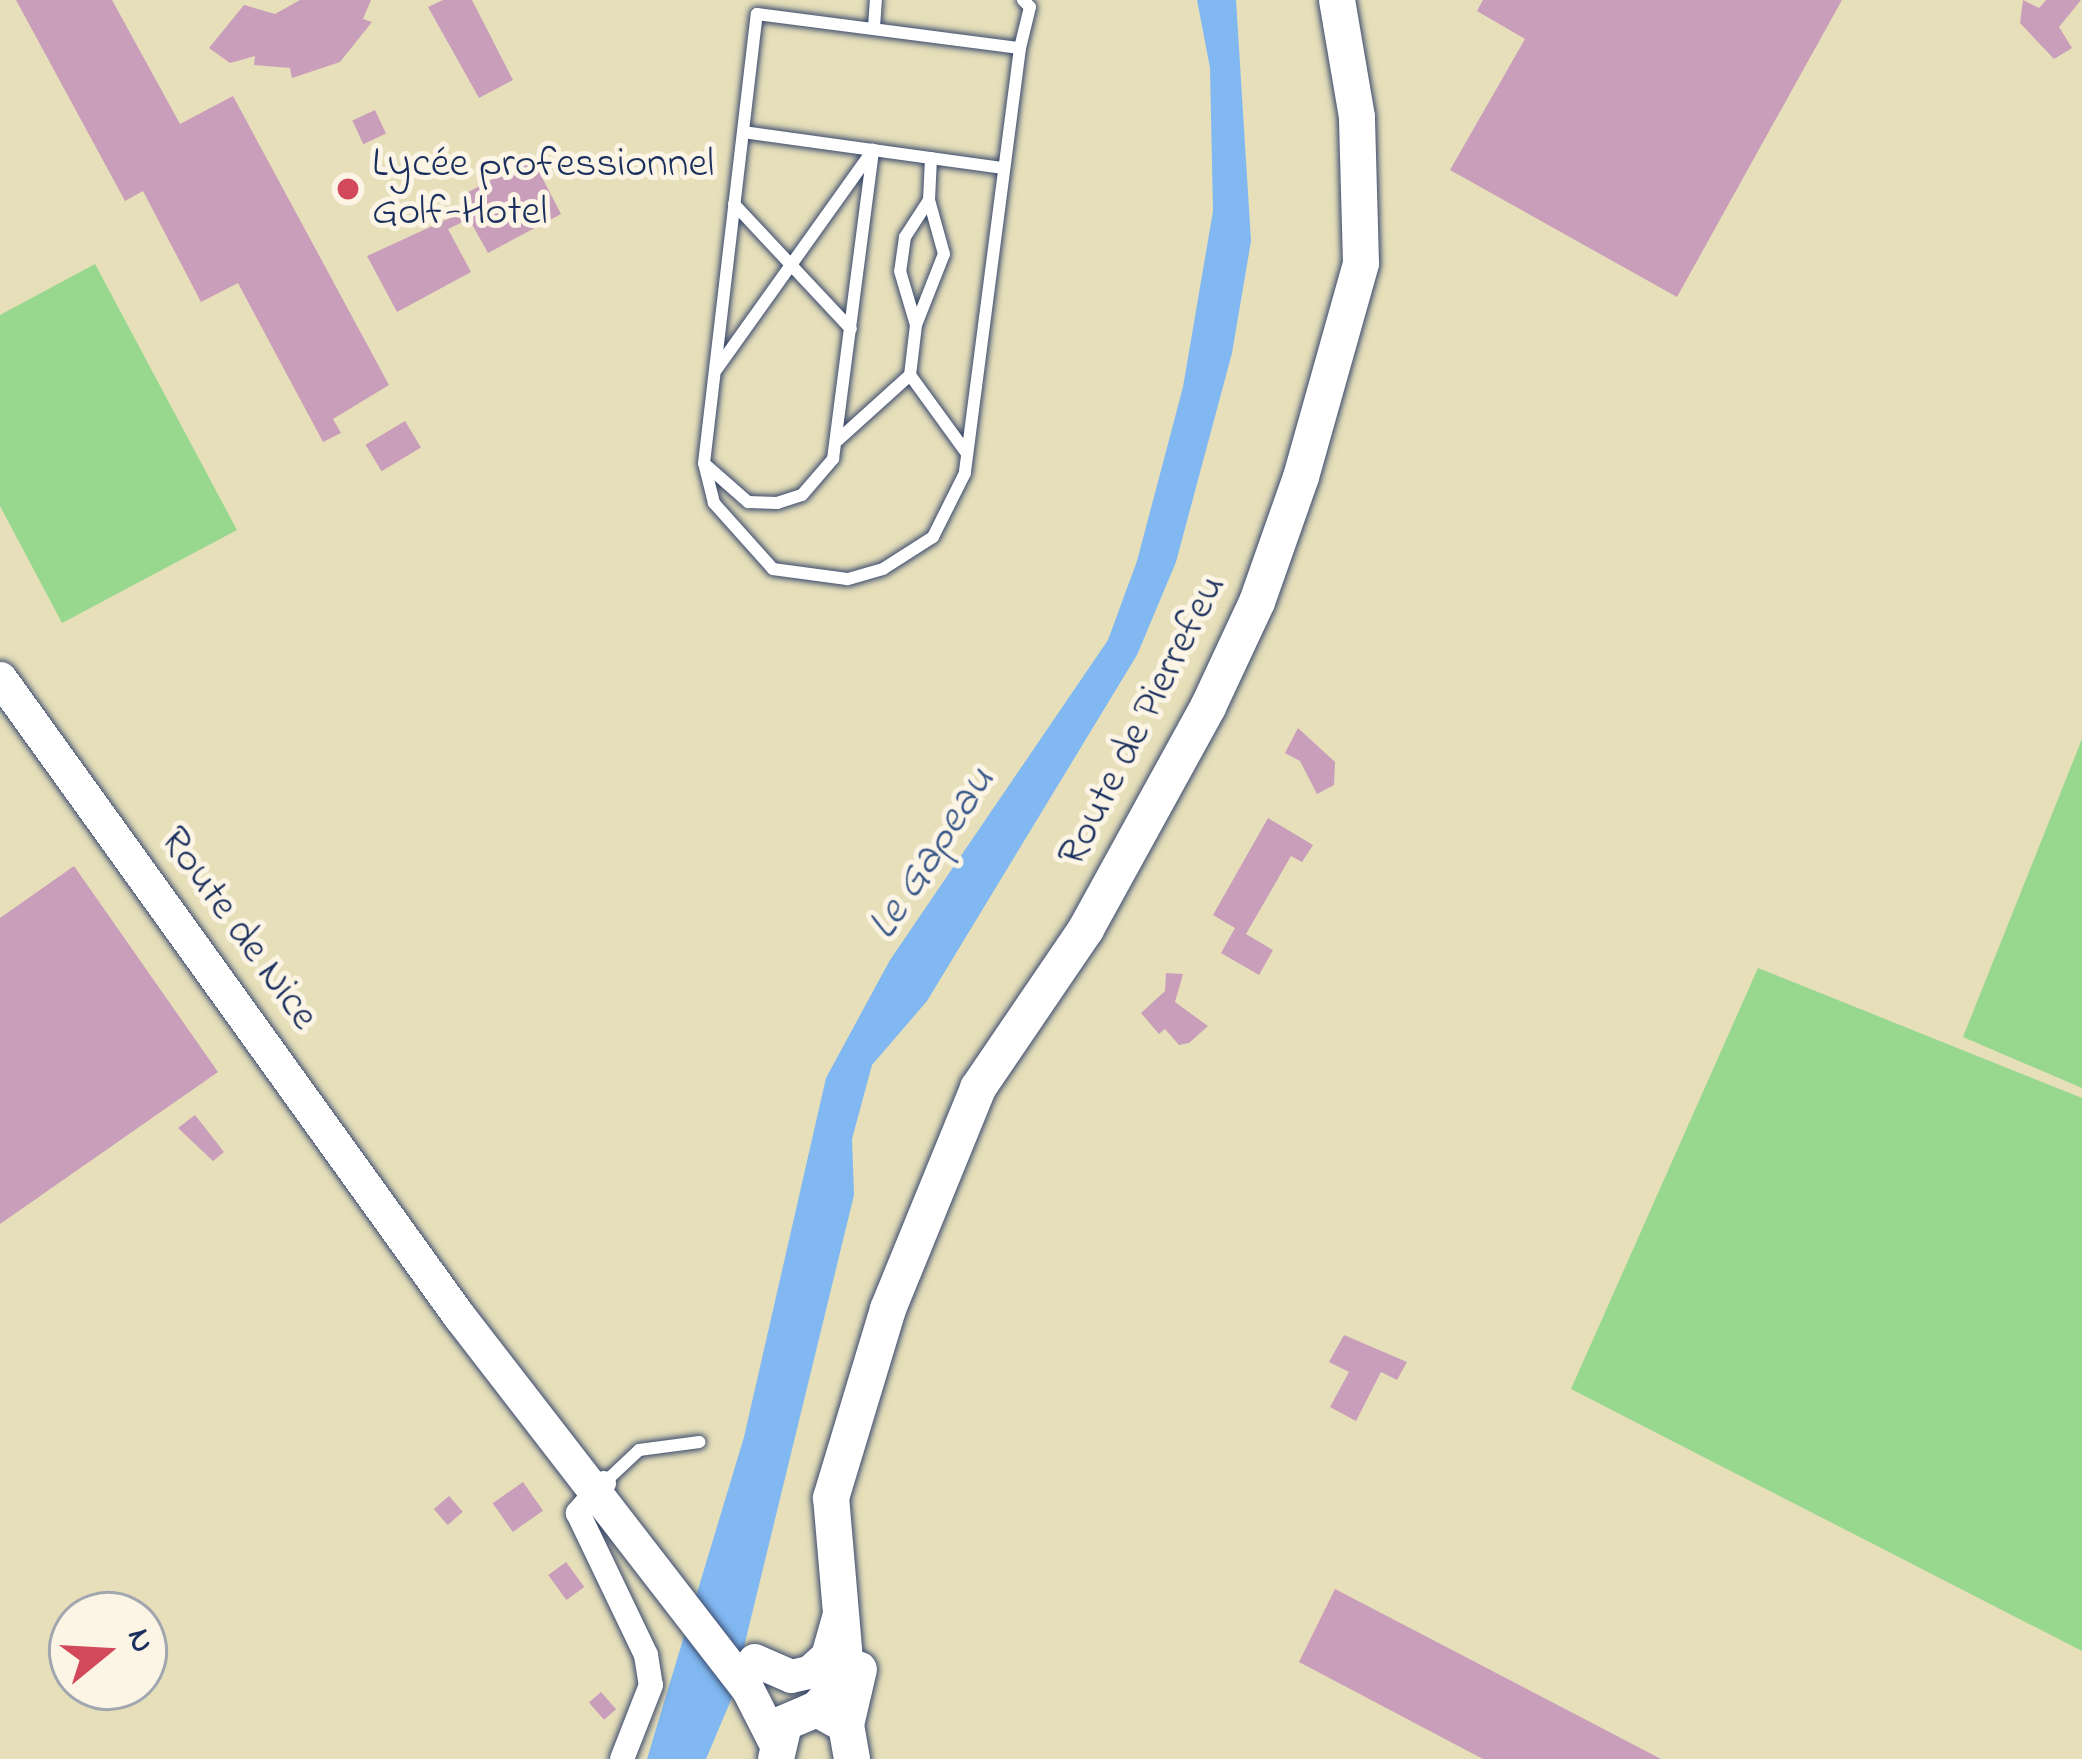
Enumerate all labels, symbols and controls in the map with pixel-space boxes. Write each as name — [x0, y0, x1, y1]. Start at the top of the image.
place label: Lycée professionnel Golf-Hotel — [372, 140, 714, 238]
marker: Lycée professionnel Golf-Hotel — [335, 176, 361, 202]
street label: Route de Pierrefeu — [1048, 567, 1238, 875]
water label: Le Gapeau — [857, 757, 1009, 951]
street label: Route de Nice — [147, 818, 329, 1040]
north arrow — [48, 1591, 168, 1711]
text: N — [113, 1623, 166, 1659]

